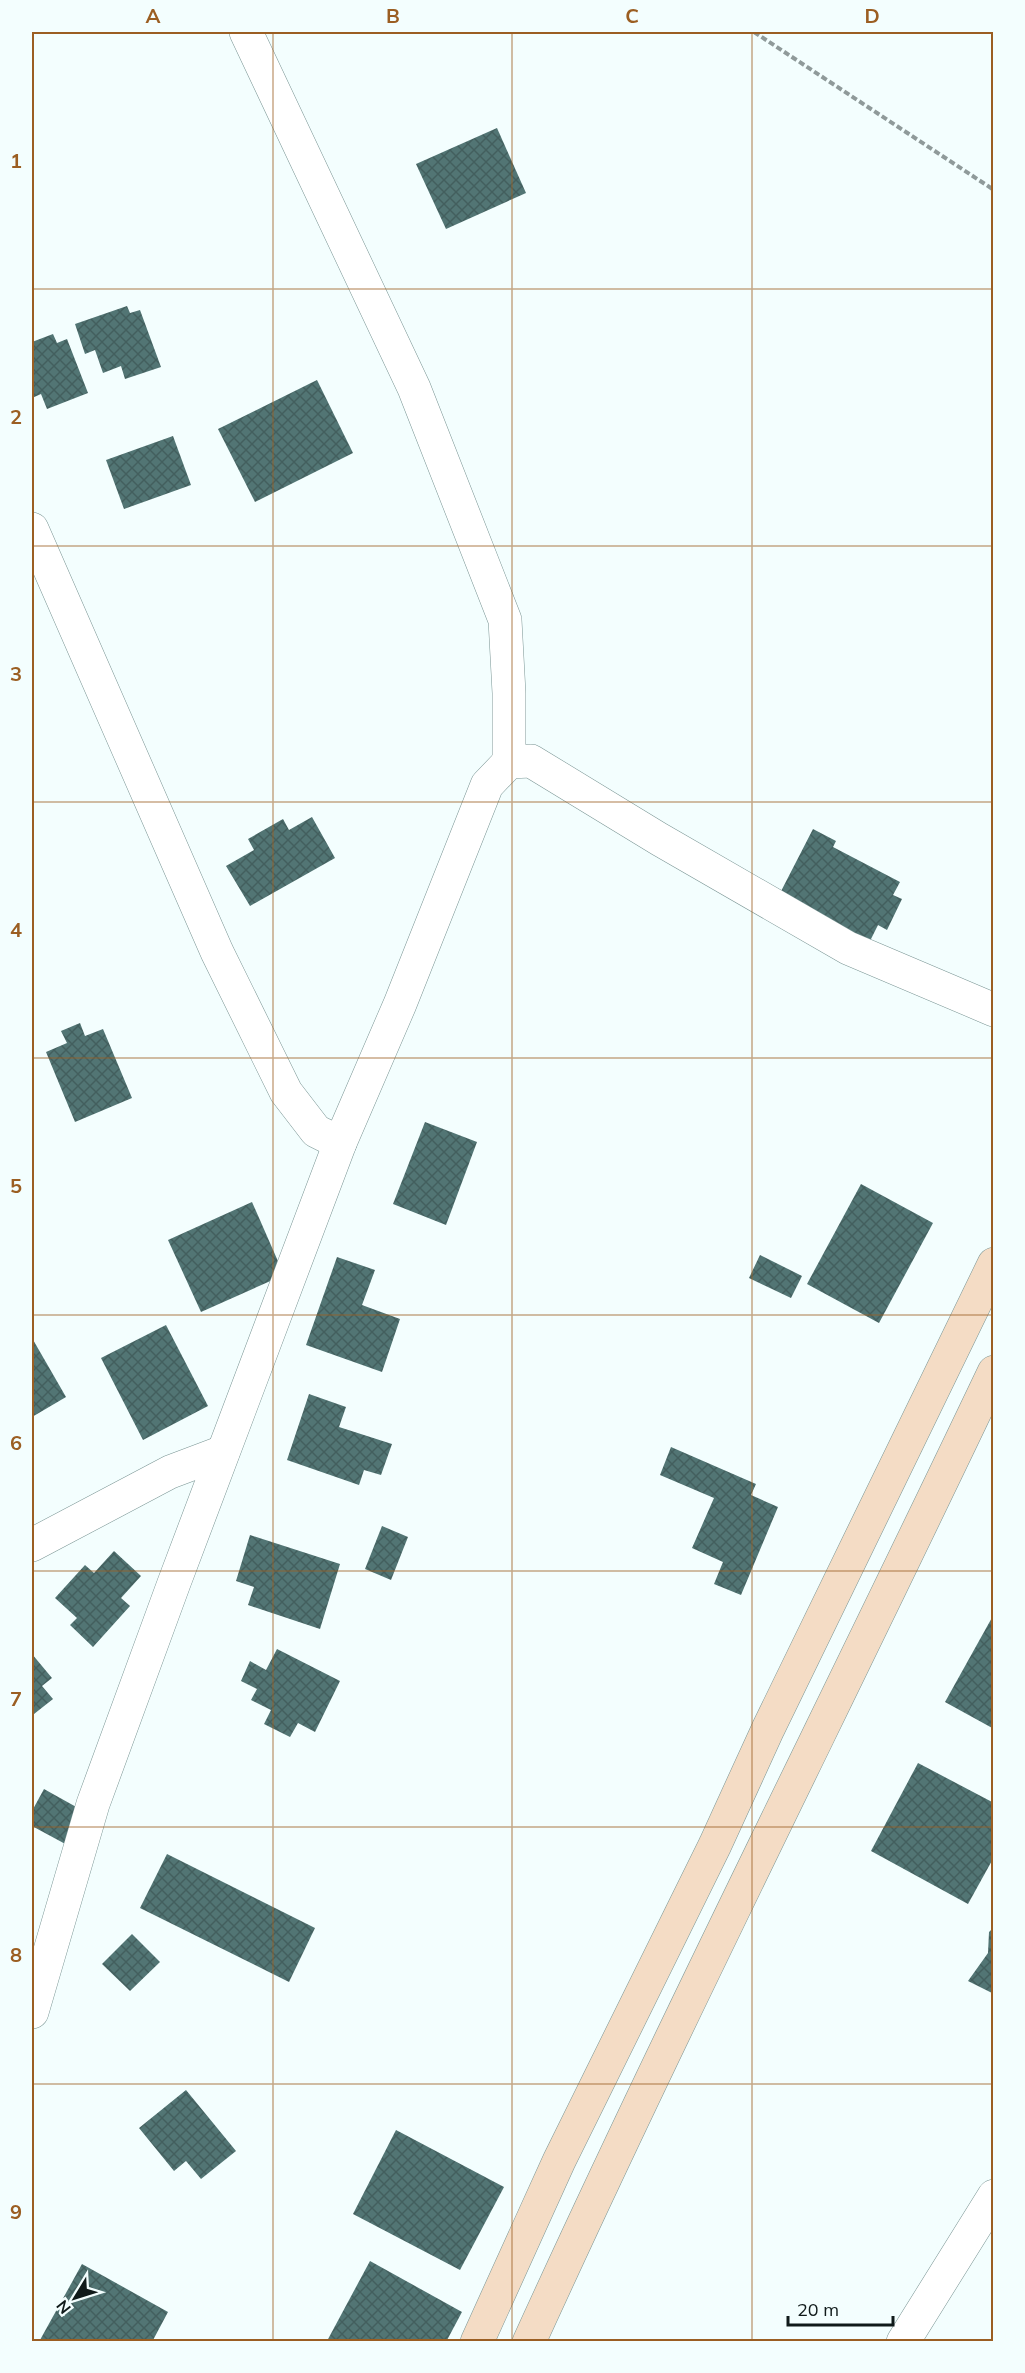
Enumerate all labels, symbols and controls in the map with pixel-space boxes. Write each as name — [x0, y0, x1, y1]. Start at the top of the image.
text: A — [146, 3, 161, 28]
text: B — [386, 3, 400, 28]
text: C — [625, 3, 639, 28]
text: D — [864, 3, 880, 28]
text: 1 — [10, 148, 22, 173]
text: 2 — [10, 404, 22, 429]
text: 3 — [10, 661, 22, 686]
text: 4 — [10, 917, 22, 942]
text: 5 — [10, 1173, 22, 1198]
text: 6 — [10, 1430, 22, 1455]
text: 7 — [10, 1686, 22, 1711]
text: 8 — [10, 1942, 22, 1967]
text: 9 — [10, 2199, 22, 2224]
north arrow — [45, 2268, 105, 2328]
scale bar — [788, 2289, 893, 2327]
text: N — [52, 2296, 75, 2318]
text: 20 m — [797, 2298, 839, 2321]

